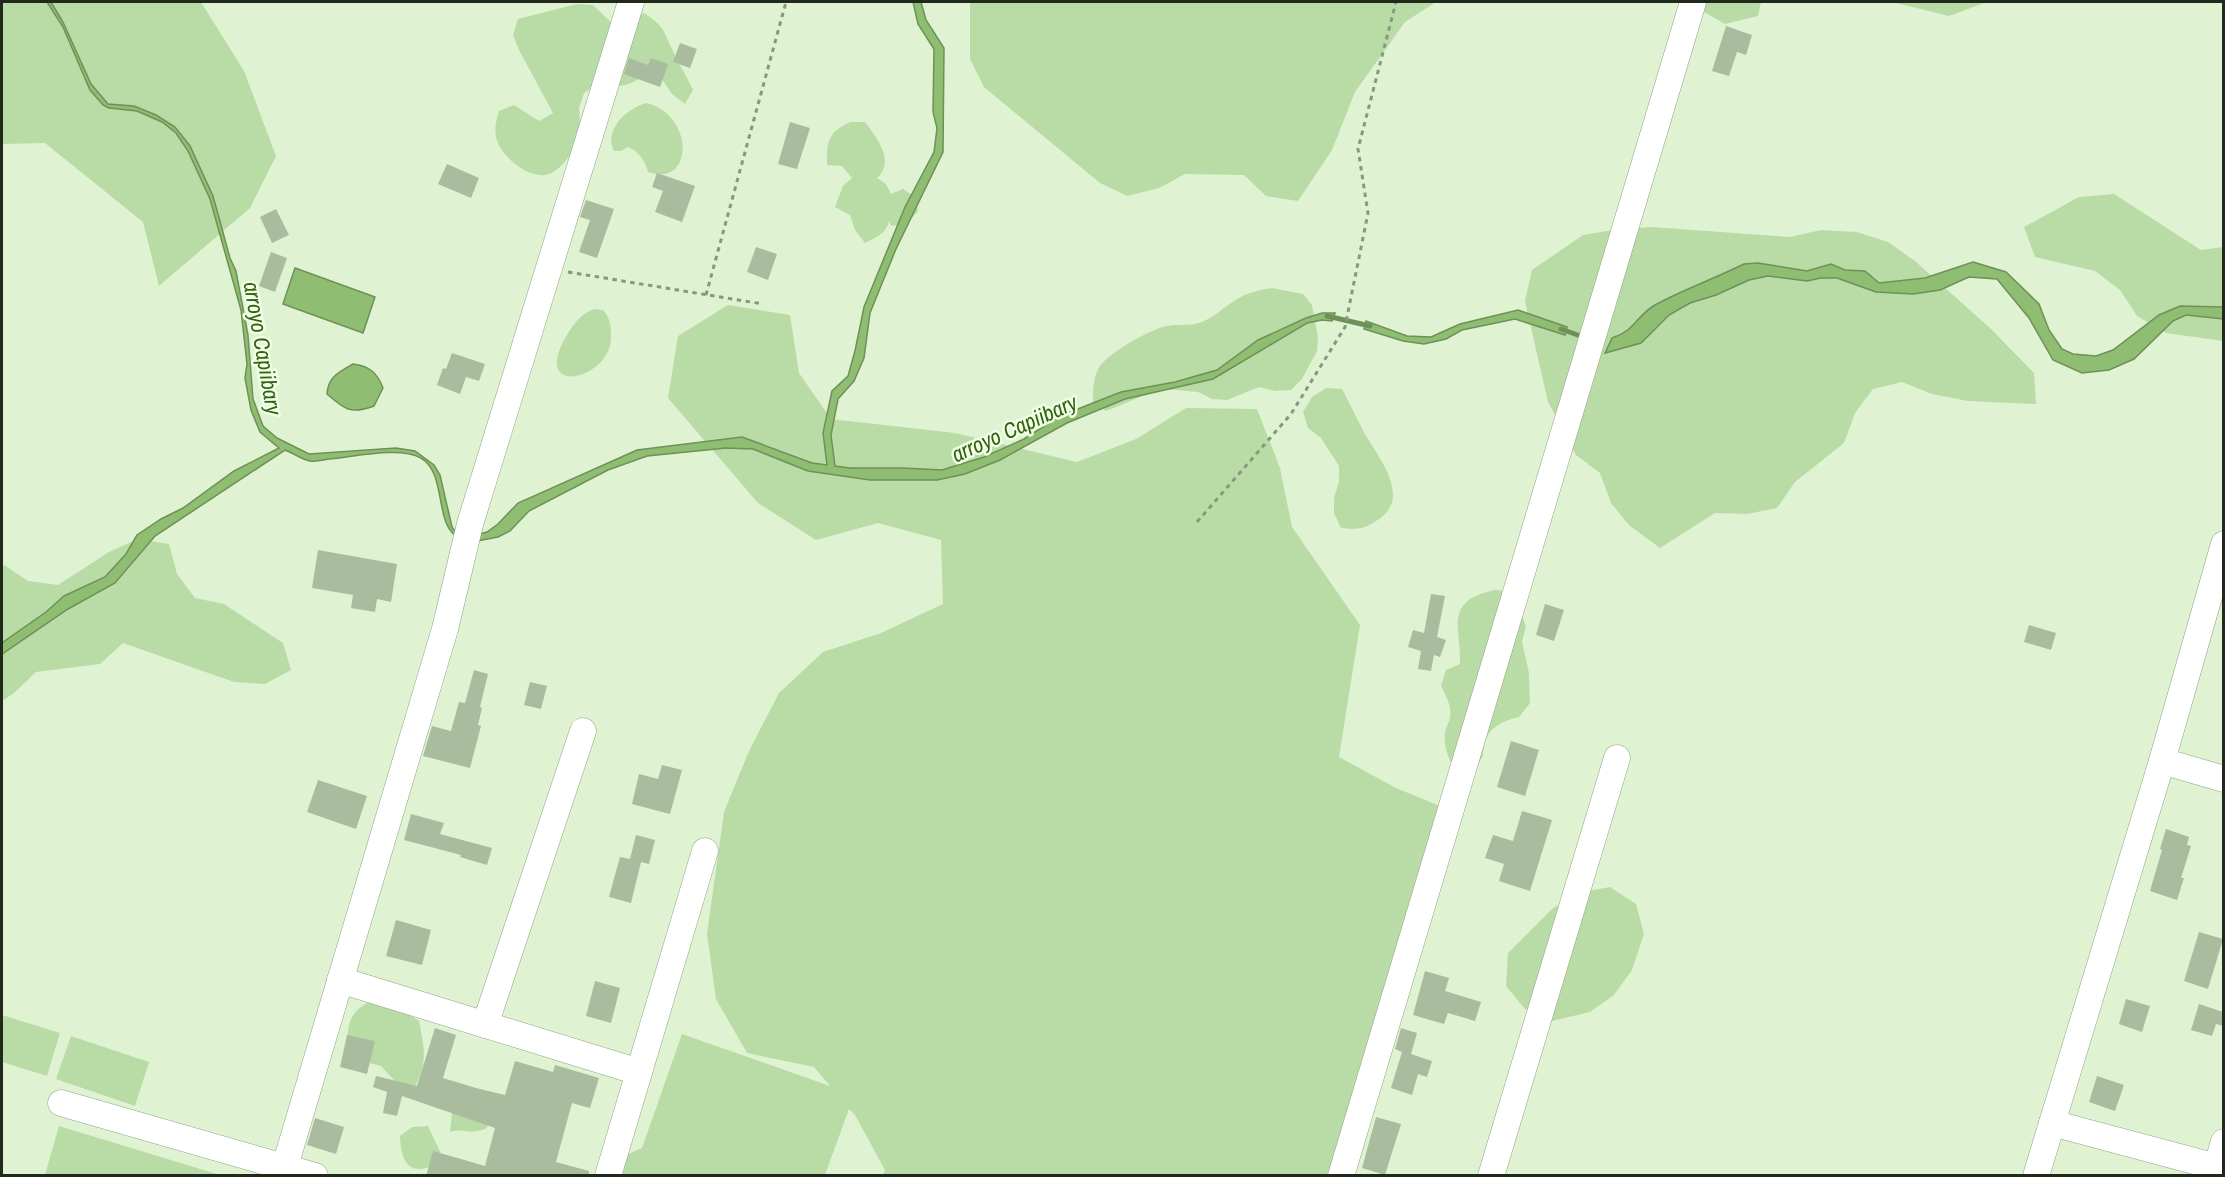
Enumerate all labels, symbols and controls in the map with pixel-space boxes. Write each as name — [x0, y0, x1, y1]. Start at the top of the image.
water label: arroyo Capiibary — [237, 279, 290, 418]
water label: arroyo Capiibary — [947, 387, 1082, 469]

